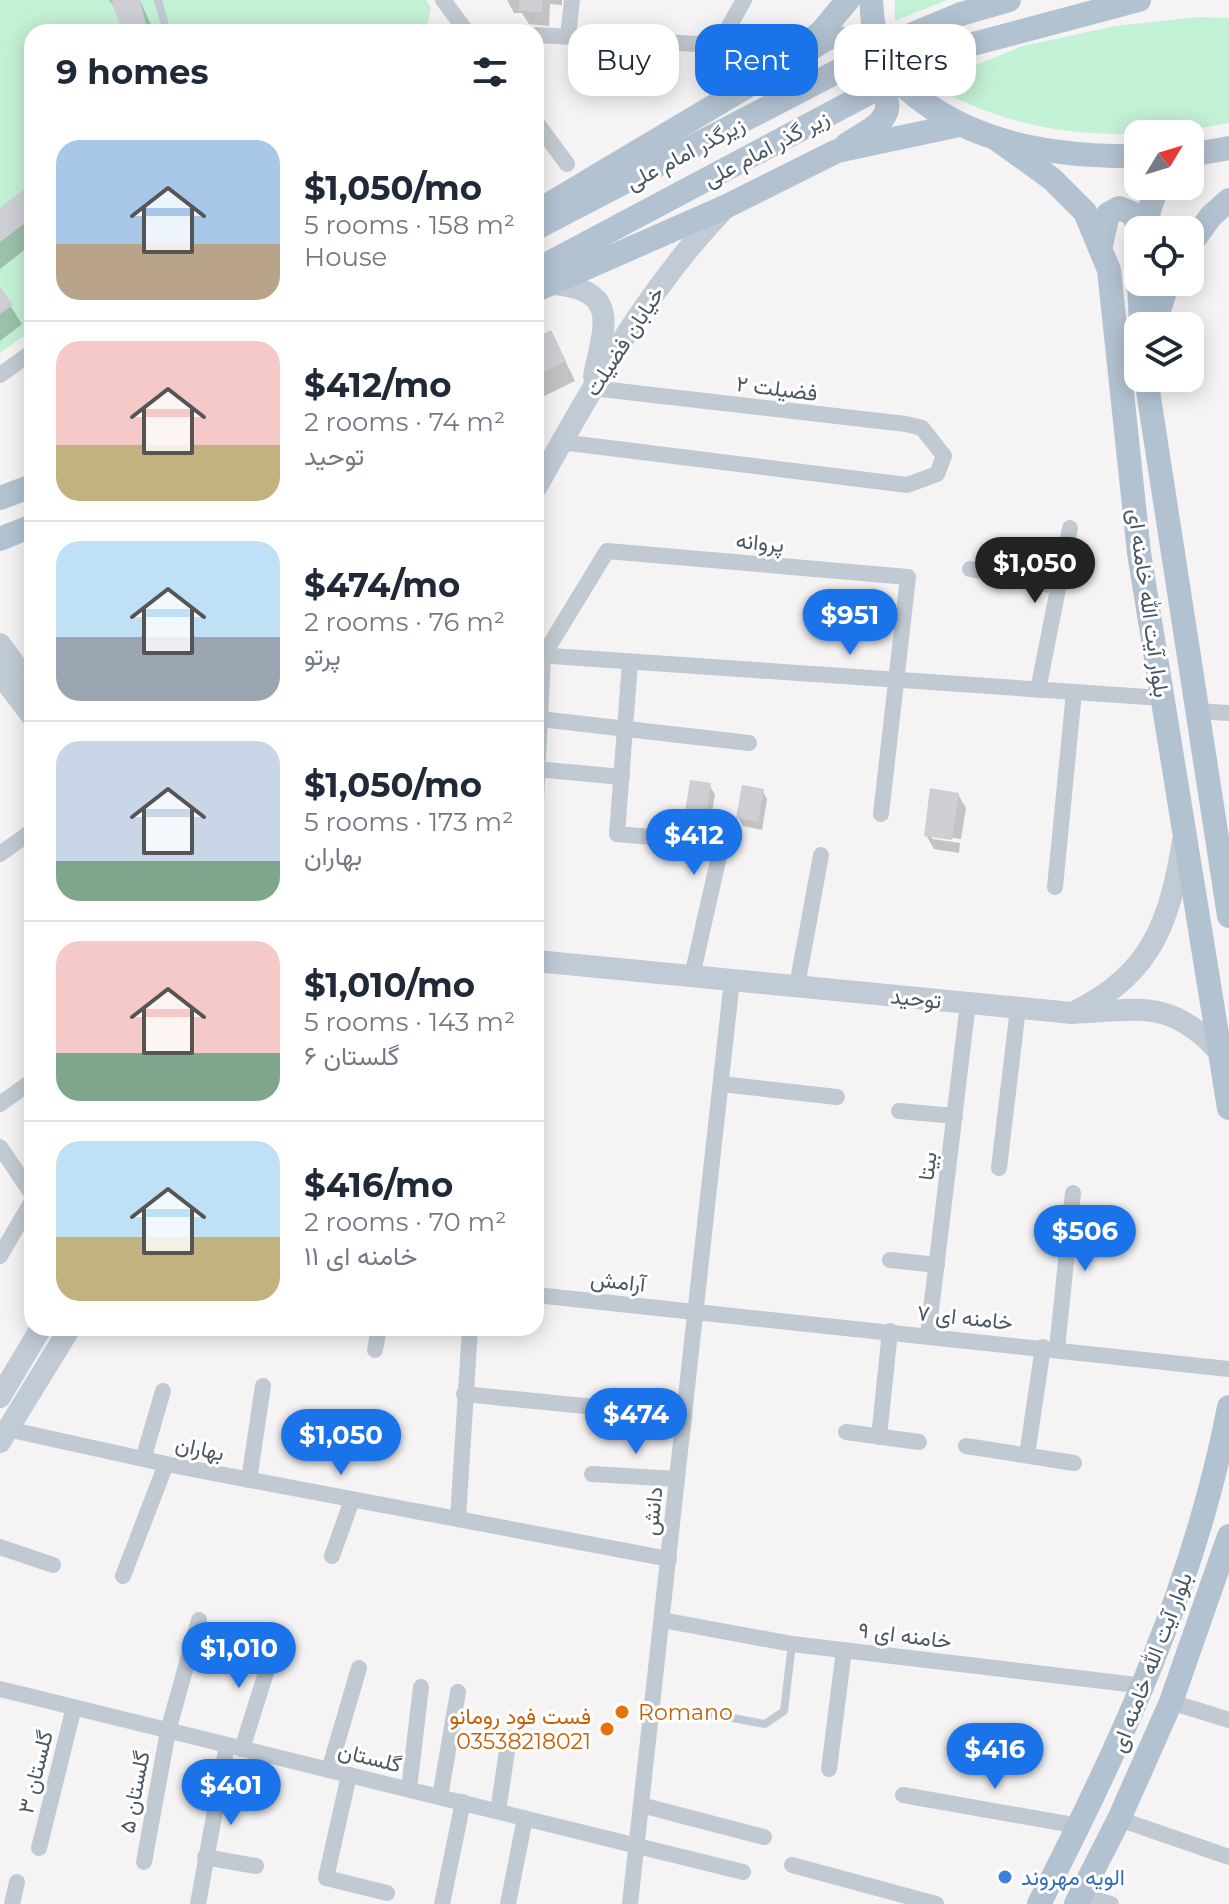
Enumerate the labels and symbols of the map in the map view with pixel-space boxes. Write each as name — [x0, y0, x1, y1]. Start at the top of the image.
street label: زیر گذر امام علی — [699, 104, 834, 194]
street label: زیرگذر امام علی — [621, 111, 750, 197]
north arrow — [1124, 120, 1204, 200]
street label: خیابان فضیلت — [579, 281, 670, 401]
street label: فضیلت ۲ — [735, 370, 819, 407]
street label: بلوار آیت الله خامنه ای — [1122, 507, 1175, 699]
street label: پروانه — [735, 527, 785, 559]
pin: $1,050 — [970, 537, 1100, 605]
pin: $951 — [803, 589, 897, 657]
pin: $412 — [647, 809, 741, 877]
street label: توحید — [889, 982, 943, 1015]
street label: بیتا — [912, 1150, 943, 1182]
pin: $506 — [1038, 1205, 1132, 1273]
street label: آرامش — [589, 1265, 649, 1298]
street label: خامنه ای ۷ — [916, 1299, 1014, 1336]
pin: $474 — [589, 1388, 683, 1456]
pin: $1,050 — [276, 1409, 406, 1477]
street label: بهاران — [173, 1430, 227, 1467]
street label: دانش — [637, 1485, 668, 1537]
street label: بلوار آیت الله خامنه ای — [1105, 1568, 1198, 1756]
street label: خامنه ای ۹ — [857, 1616, 953, 1655]
pin: $1,010 — [174, 1622, 304, 1690]
place label: Romano — [638, 1699, 733, 1726]
place label: فست فود رومانو 03538218021 — [450, 1703, 591, 1755]
marker: Romano — [613, 1703, 631, 1721]
marker: فست فود رومانو 03538218021 — [598, 1720, 616, 1738]
pin: $416 — [948, 1723, 1042, 1791]
street label: گلستان ۳ — [12, 1728, 59, 1816]
street label: گلستان — [335, 1737, 405, 1778]
street label: گلستان ۵ — [113, 1748, 156, 1835]
pin: $401 — [184, 1759, 278, 1827]
place label: الویه مهروند — [1021, 1864, 1125, 1891]
marker: الویه مهروند — [996, 1868, 1014, 1886]

